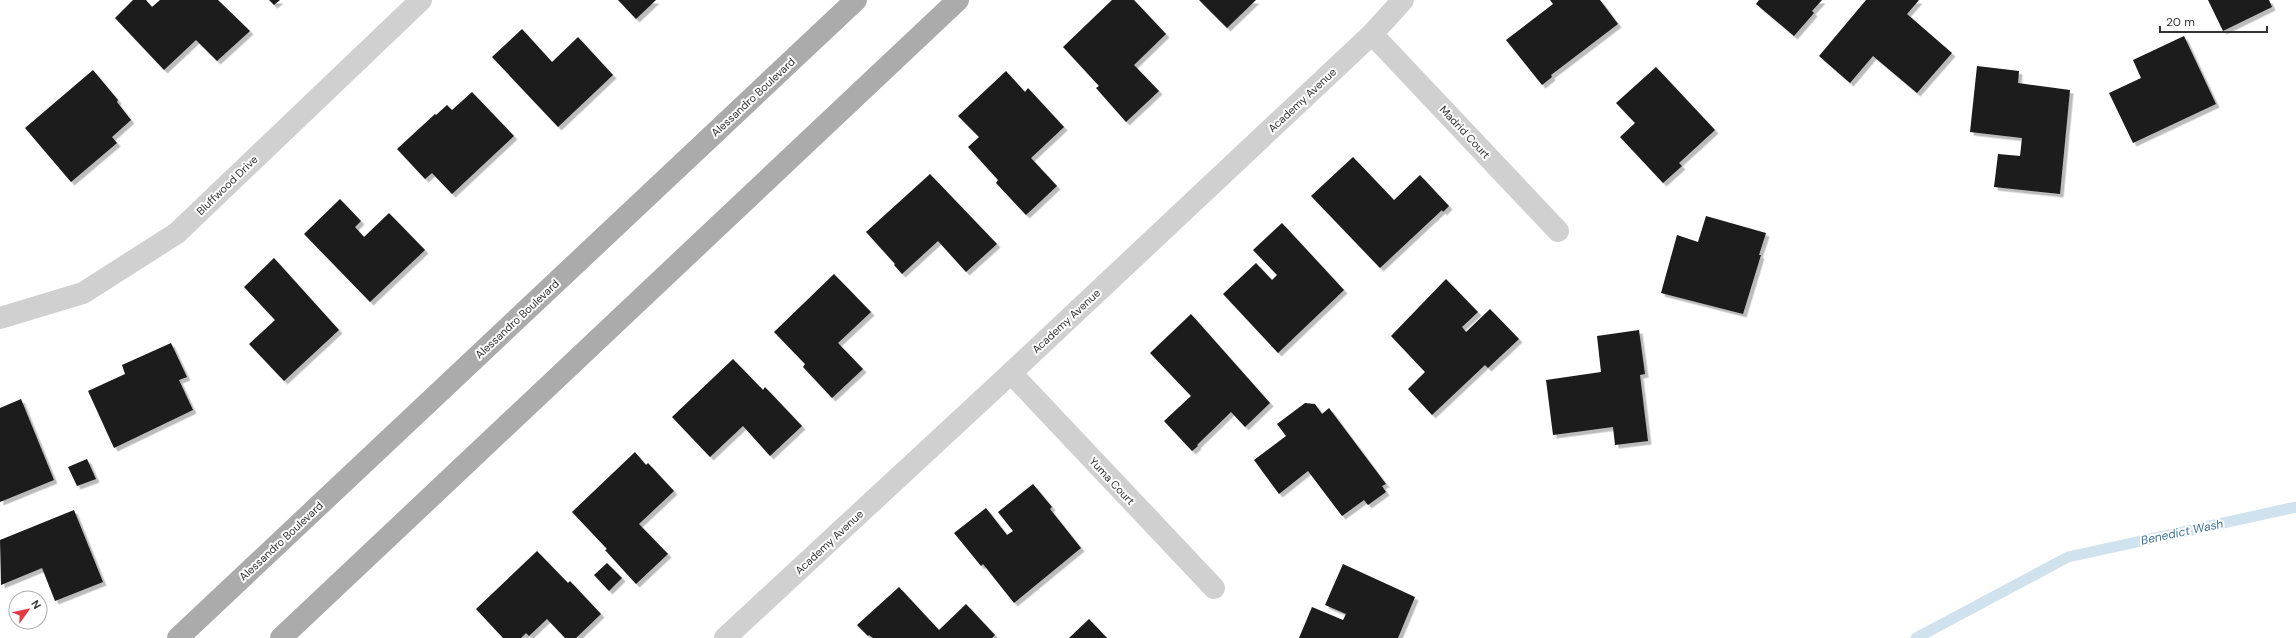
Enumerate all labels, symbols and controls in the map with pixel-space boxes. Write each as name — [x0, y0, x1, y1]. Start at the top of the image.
scale bar — [2160, 8, 2267, 34]
text: 20 m — [2166, 14, 2195, 30]
street label: Alessandro Boulevard — [708, 54, 798, 140]
street label: Academy Avenue — [1265, 65, 1339, 135]
street label: Madrid Court — [1437, 102, 1493, 162]
street label: Bluffwood Drive — [193, 152, 261, 218]
street label: Alessandro Boulevard — [472, 276, 562, 362]
street label: Academy Avenue — [1029, 286, 1103, 356]
street label: Yuma Court — [1086, 454, 1138, 508]
street label: Alessandro Boulevard — [236, 498, 326, 584]
street label: Academy Avenue — [792, 507, 866, 577]
water label: Benedict Wash — [2139, 515, 2225, 549]
north arrow — [8, 590, 48, 630]
text: N — [28, 597, 44, 612]

